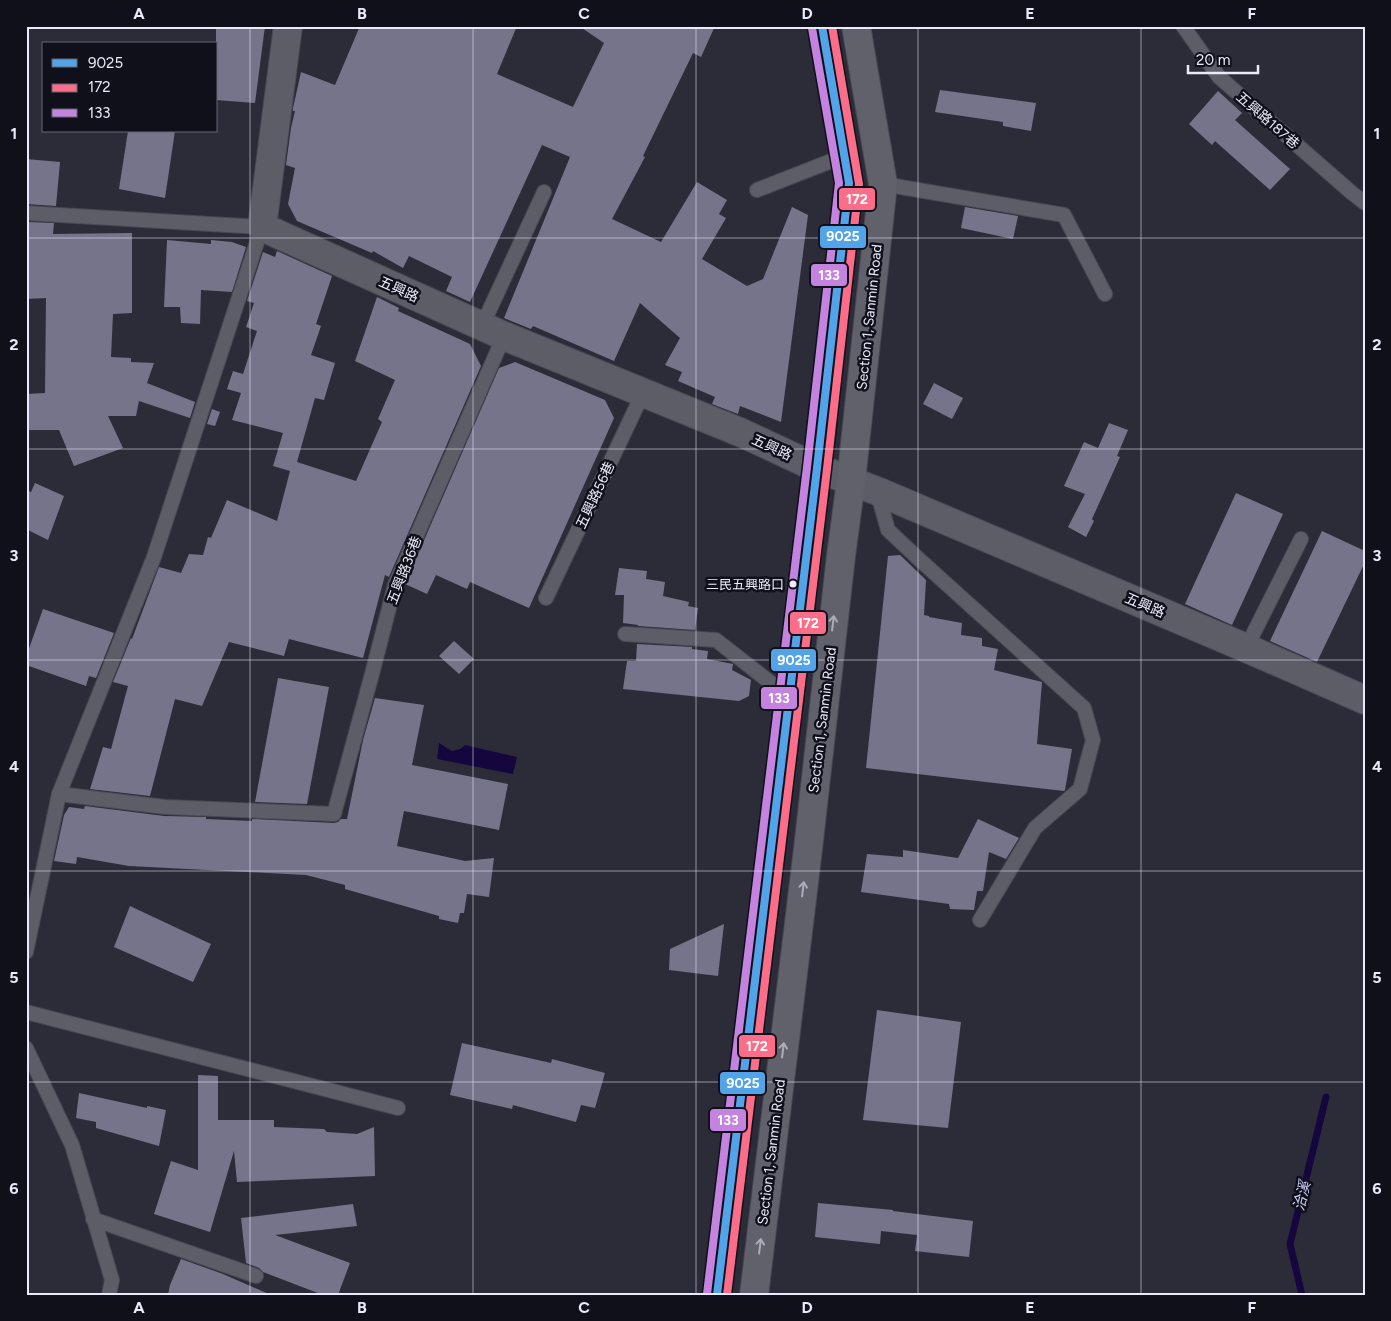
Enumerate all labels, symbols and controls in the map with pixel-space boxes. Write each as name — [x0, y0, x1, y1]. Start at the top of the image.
text: A — [133, 4, 145, 23]
text: B — [357, 4, 367, 23]
text: C — [578, 4, 590, 23]
text: D — [801, 4, 813, 23]
text: E — [1025, 4, 1035, 23]
text: F — [1248, 4, 1257, 23]
legend — [42, 42, 218, 132]
scale bar — [1188, 42, 1258, 74]
text: 20 m — [1196, 51, 1230, 69]
text: 9025 — [88, 54, 123, 72]
text: 172 — [88, 78, 111, 96]
street label: 五興路187巷 — [1233, 88, 1303, 152]
text: 133 — [88, 104, 111, 122]
text: 1 — [11, 124, 17, 143]
text: 1 — [1374, 124, 1380, 143]
line badge: 172 — [838, 187, 876, 211]
text: 172 — [846, 191, 868, 208]
line badge: 9025 — [819, 225, 867, 249]
text: 9025 — [826, 228, 860, 245]
street label: Section 1, Sanmin Road — [853, 243, 886, 391]
line badge: 133 — [810, 263, 848, 287]
text: 133 — [818, 267, 840, 284]
street label: 五興路 — [376, 273, 421, 306]
text: 2 — [9, 335, 19, 354]
text: 2 — [1372, 335, 1382, 354]
street label: 五興路 — [749, 431, 794, 464]
street label: 五興路56巷 — [573, 459, 618, 531]
street label: 五興路36巷 — [384, 534, 425, 607]
text: 3 — [10, 546, 19, 565]
text: 3 — [1373, 546, 1382, 565]
place label: 三民五興路口 — [706, 577, 784, 592]
marker: 三民五興路口 — [788, 579, 798, 589]
street label: 五興路 — [1122, 589, 1167, 621]
line badge: 172 — [789, 611, 827, 635]
text: 172 — [797, 615, 819, 632]
one-way arrow — [828, 616, 838, 632]
street label: Section 1, Sanmin Road — [805, 646, 840, 794]
line badge: 9025 — [770, 648, 817, 672]
text: 9025 — [777, 652, 811, 669]
line badge: 133 — [760, 686, 798, 710]
text: 133 — [768, 690, 790, 707]
text: 4 — [9, 757, 19, 776]
text: 4 — [1372, 757, 1382, 776]
one-way arrow — [798, 881, 808, 897]
text: 5 — [9, 968, 19, 987]
text: 5 — [1372, 968, 1382, 987]
line badge: 172 — [738, 1034, 776, 1058]
text: 172 — [746, 1038, 768, 1055]
one-way arrow — [778, 1043, 788, 1059]
line badge: 9025 — [719, 1071, 766, 1095]
text: 9025 — [726, 1075, 760, 1092]
street label: Section 1, Sanmin Road — [754, 1078, 789, 1226]
line badge: 133 — [709, 1108, 747, 1132]
text: 133 — [717, 1112, 739, 1129]
water label: 洽溪 — [1290, 1177, 1315, 1213]
text: 6 — [9, 1179, 19, 1198]
text: 6 — [1372, 1179, 1382, 1198]
one-way arrow — [755, 1239, 765, 1255]
text: A — [133, 1298, 145, 1317]
text: B — [357, 1298, 367, 1317]
text: C — [578, 1298, 590, 1317]
text: D — [801, 1298, 813, 1317]
text: E — [1025, 1298, 1035, 1317]
text: F — [1248, 1298, 1257, 1317]

